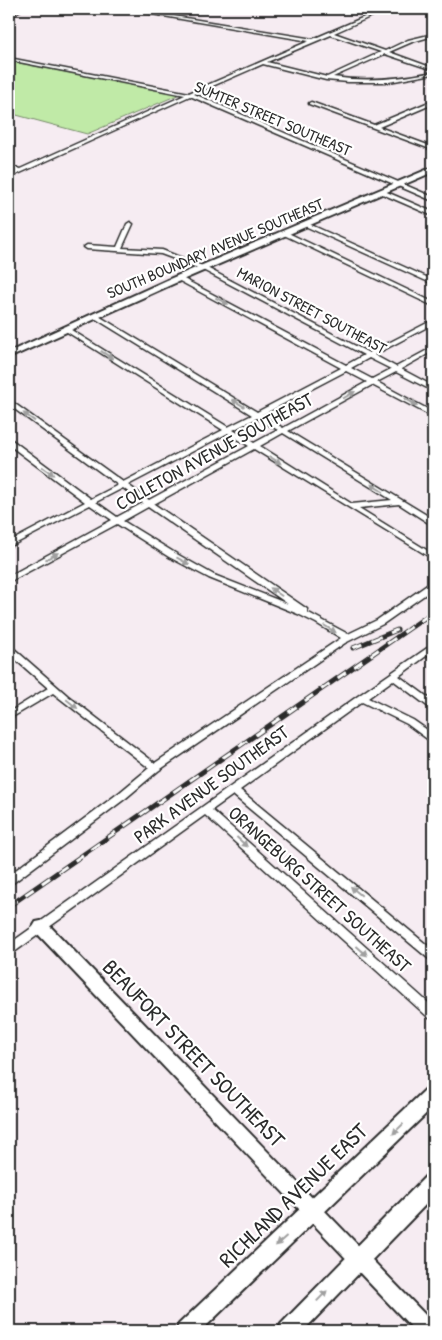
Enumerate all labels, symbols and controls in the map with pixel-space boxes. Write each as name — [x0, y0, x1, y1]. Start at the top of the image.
street label: SUMTER STREET SOUTHEAST — [191, 75, 355, 161]
street label: SOUTH BOUNDARY AVENUE SOUTHEAST — [103, 192, 327, 304]
street label: MARION STREET SOUTHEAST — [233, 261, 391, 359]
one-way arrow — [214, 297, 229, 305]
one-way arrow — [101, 351, 114, 360]
street label: COLLETON AVENUE SOUTHEAST — [111, 385, 318, 516]
one-way arrow — [342, 391, 355, 400]
one-way arrow — [232, 398, 245, 407]
one-way arrow — [404, 398, 418, 407]
one-way arrow — [22, 412, 36, 422]
one-way arrow — [269, 455, 282, 464]
one-way arrow — [41, 466, 55, 476]
one-way arrow — [370, 483, 383, 492]
one-way arrow — [45, 552, 59, 560]
one-way arrow — [176, 557, 189, 566]
one-way arrow — [269, 587, 283, 597]
one-way arrow — [323, 624, 337, 633]
one-way arrow — [65, 698, 78, 709]
street label: PARK AVENUE SOUTHEAST — [128, 718, 295, 849]
street label: ORANGEBURG STREET SOUTHEAST — [223, 800, 418, 979]
one-way arrow — [235, 836, 247, 848]
one-way arrow — [350, 886, 362, 897]
one-way arrow — [356, 945, 368, 957]
street label: BEAUFORT STREET SOUTHEAST — [96, 952, 292, 1154]
street label: RICHLAND AVENUE EAST — [212, 1116, 374, 1274]
one-way arrow — [393, 1123, 405, 1135]
one-way arrow — [275, 1235, 287, 1247]
one-way arrow — [316, 1291, 328, 1303]

